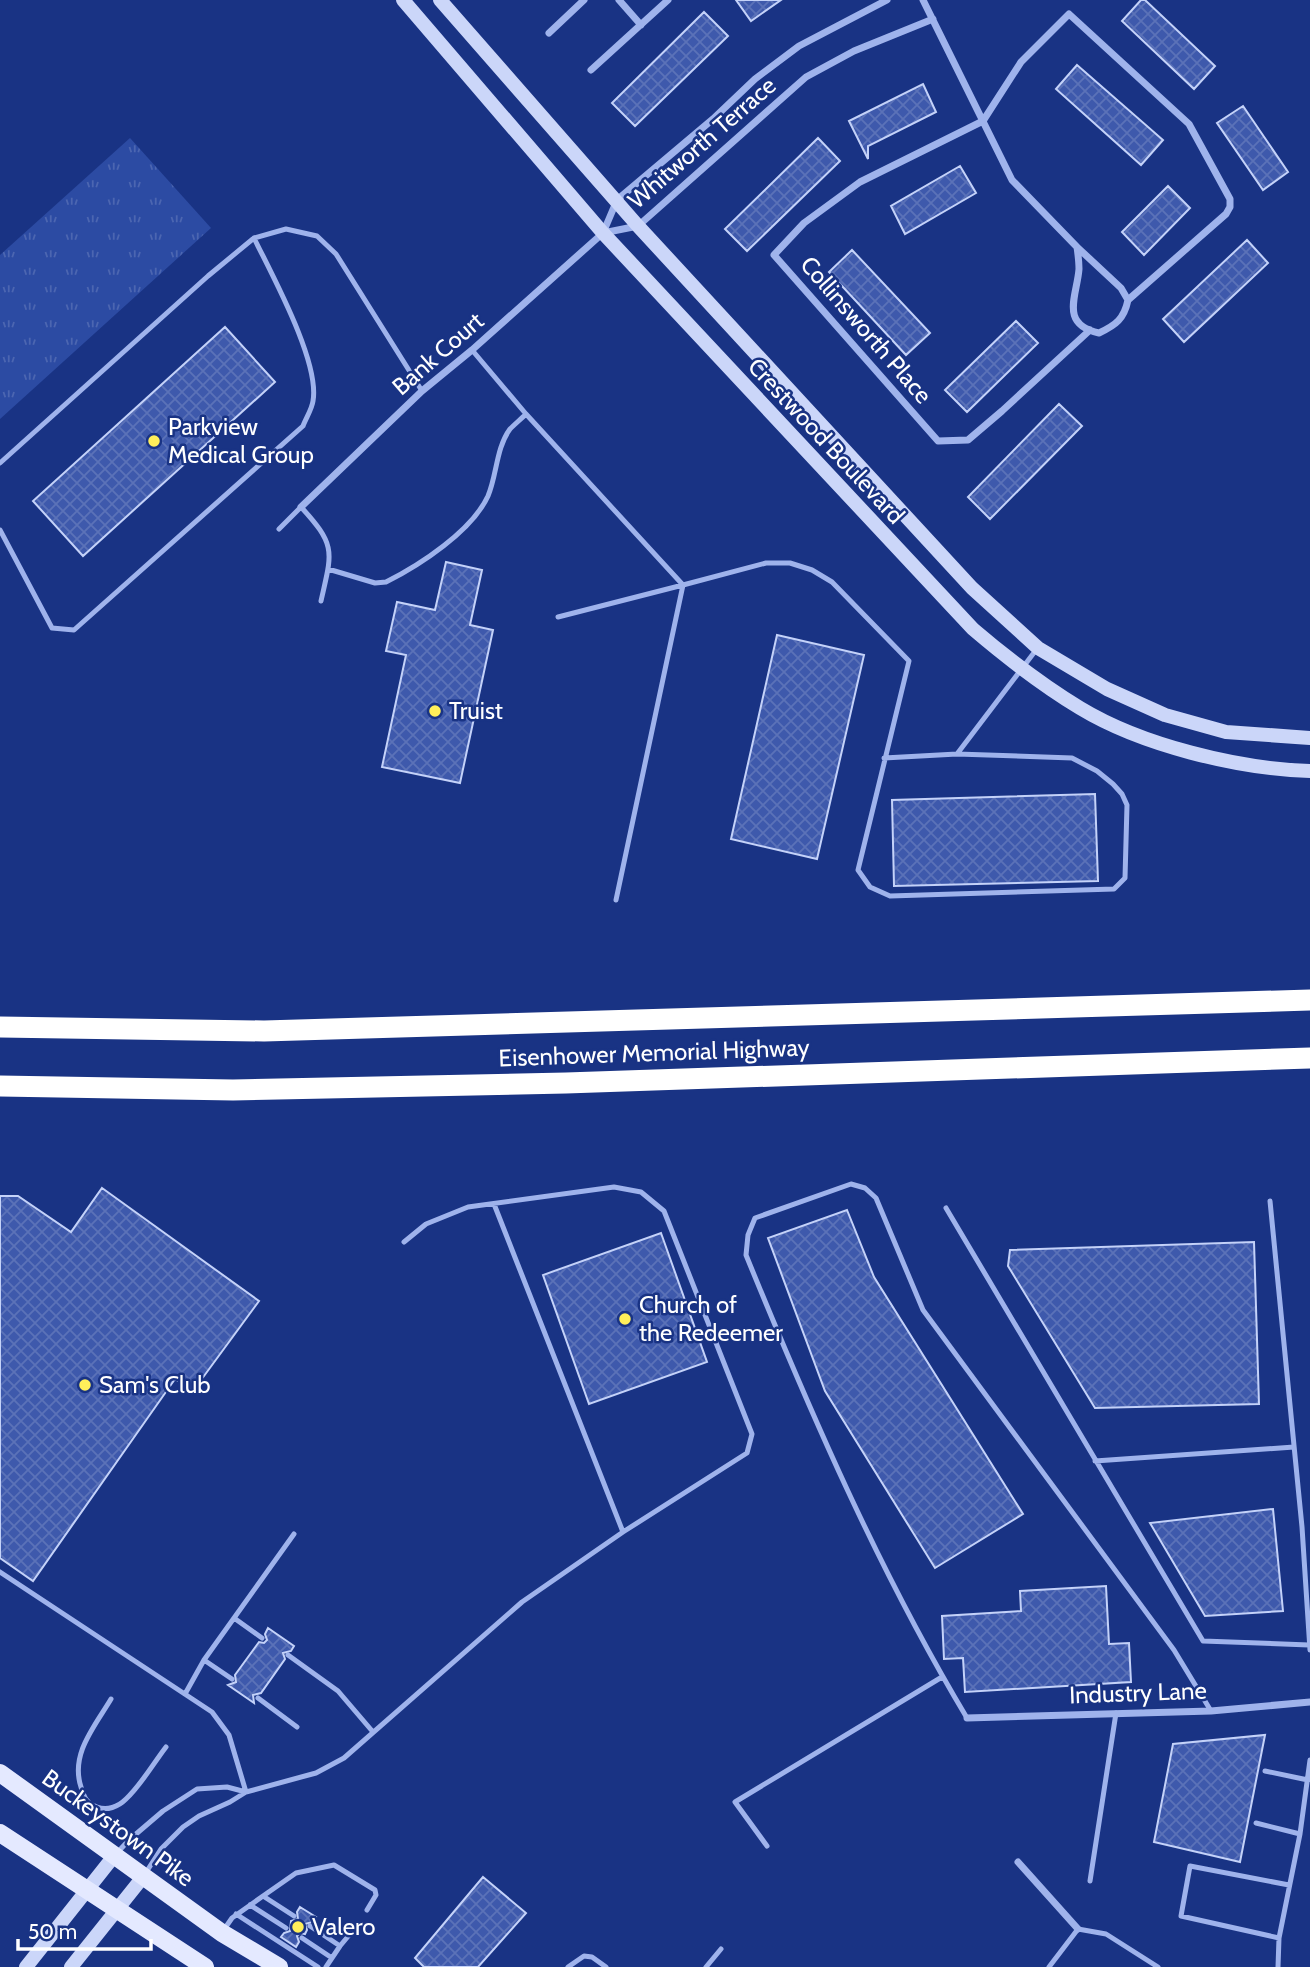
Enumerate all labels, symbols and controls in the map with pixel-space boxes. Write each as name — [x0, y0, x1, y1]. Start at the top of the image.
street label: Whitworth Terrace — [622, 71, 781, 215]
street label: Collinsworth Place — [794, 250, 938, 409]
street label: Bank Court — [386, 306, 489, 401]
street label: Crestwood Boulevard — [742, 352, 911, 530]
place label: Parkview Medical Group — [168, 412, 314, 469]
marker: Parkview Medical Group — [146, 433, 162, 449]
place label: Truist — [449, 696, 503, 725]
marker: Truist — [427, 703, 443, 719]
street label: Eisenhower Memorial Highway — [498, 1033, 810, 1072]
place label: Church of the Redeemer — [639, 1290, 783, 1347]
marker: Church of the Redeemer — [617, 1311, 633, 1327]
place label: Sam's Club — [99, 1370, 211, 1399]
marker: Sam's Club — [77, 1377, 93, 1393]
street label: Industry Lane — [1069, 1676, 1207, 1709]
street label: Buckeystown Pike — [37, 1763, 200, 1892]
scale bar — [18, 1908, 150, 1952]
place label: Valero — [312, 1912, 376, 1941]
text: 50 m — [28, 1919, 77, 1944]
marker: Valero — [290, 1919, 306, 1935]

